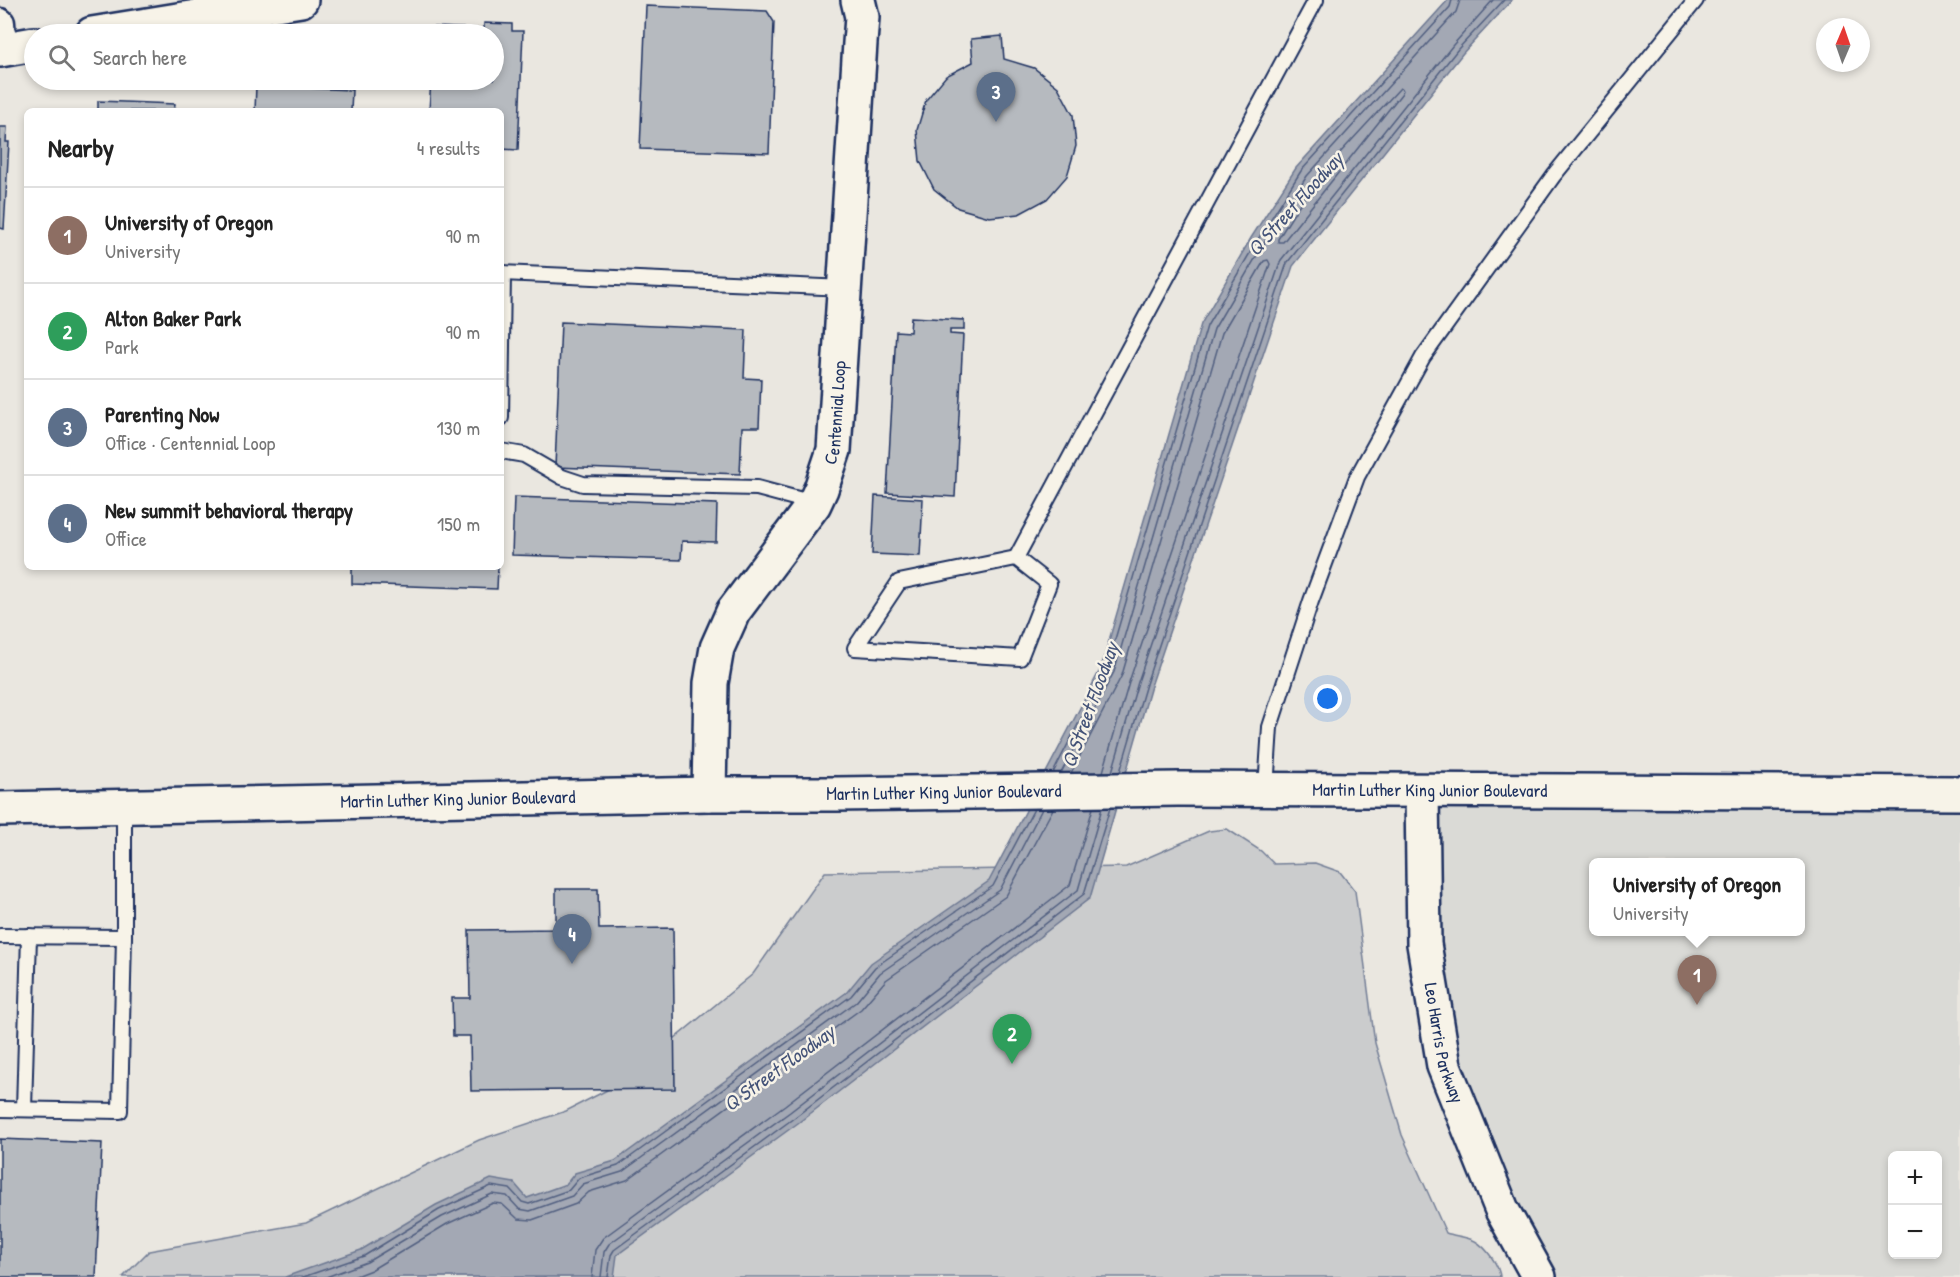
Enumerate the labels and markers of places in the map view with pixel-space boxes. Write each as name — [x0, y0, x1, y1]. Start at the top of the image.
pin: 3 — [976, 72, 1016, 122]
pin: 4 — [552, 914, 592, 964]
pin: 1 — [1678, 956, 1716, 1005]
pin: 2 — [992, 1014, 1032, 1064]

